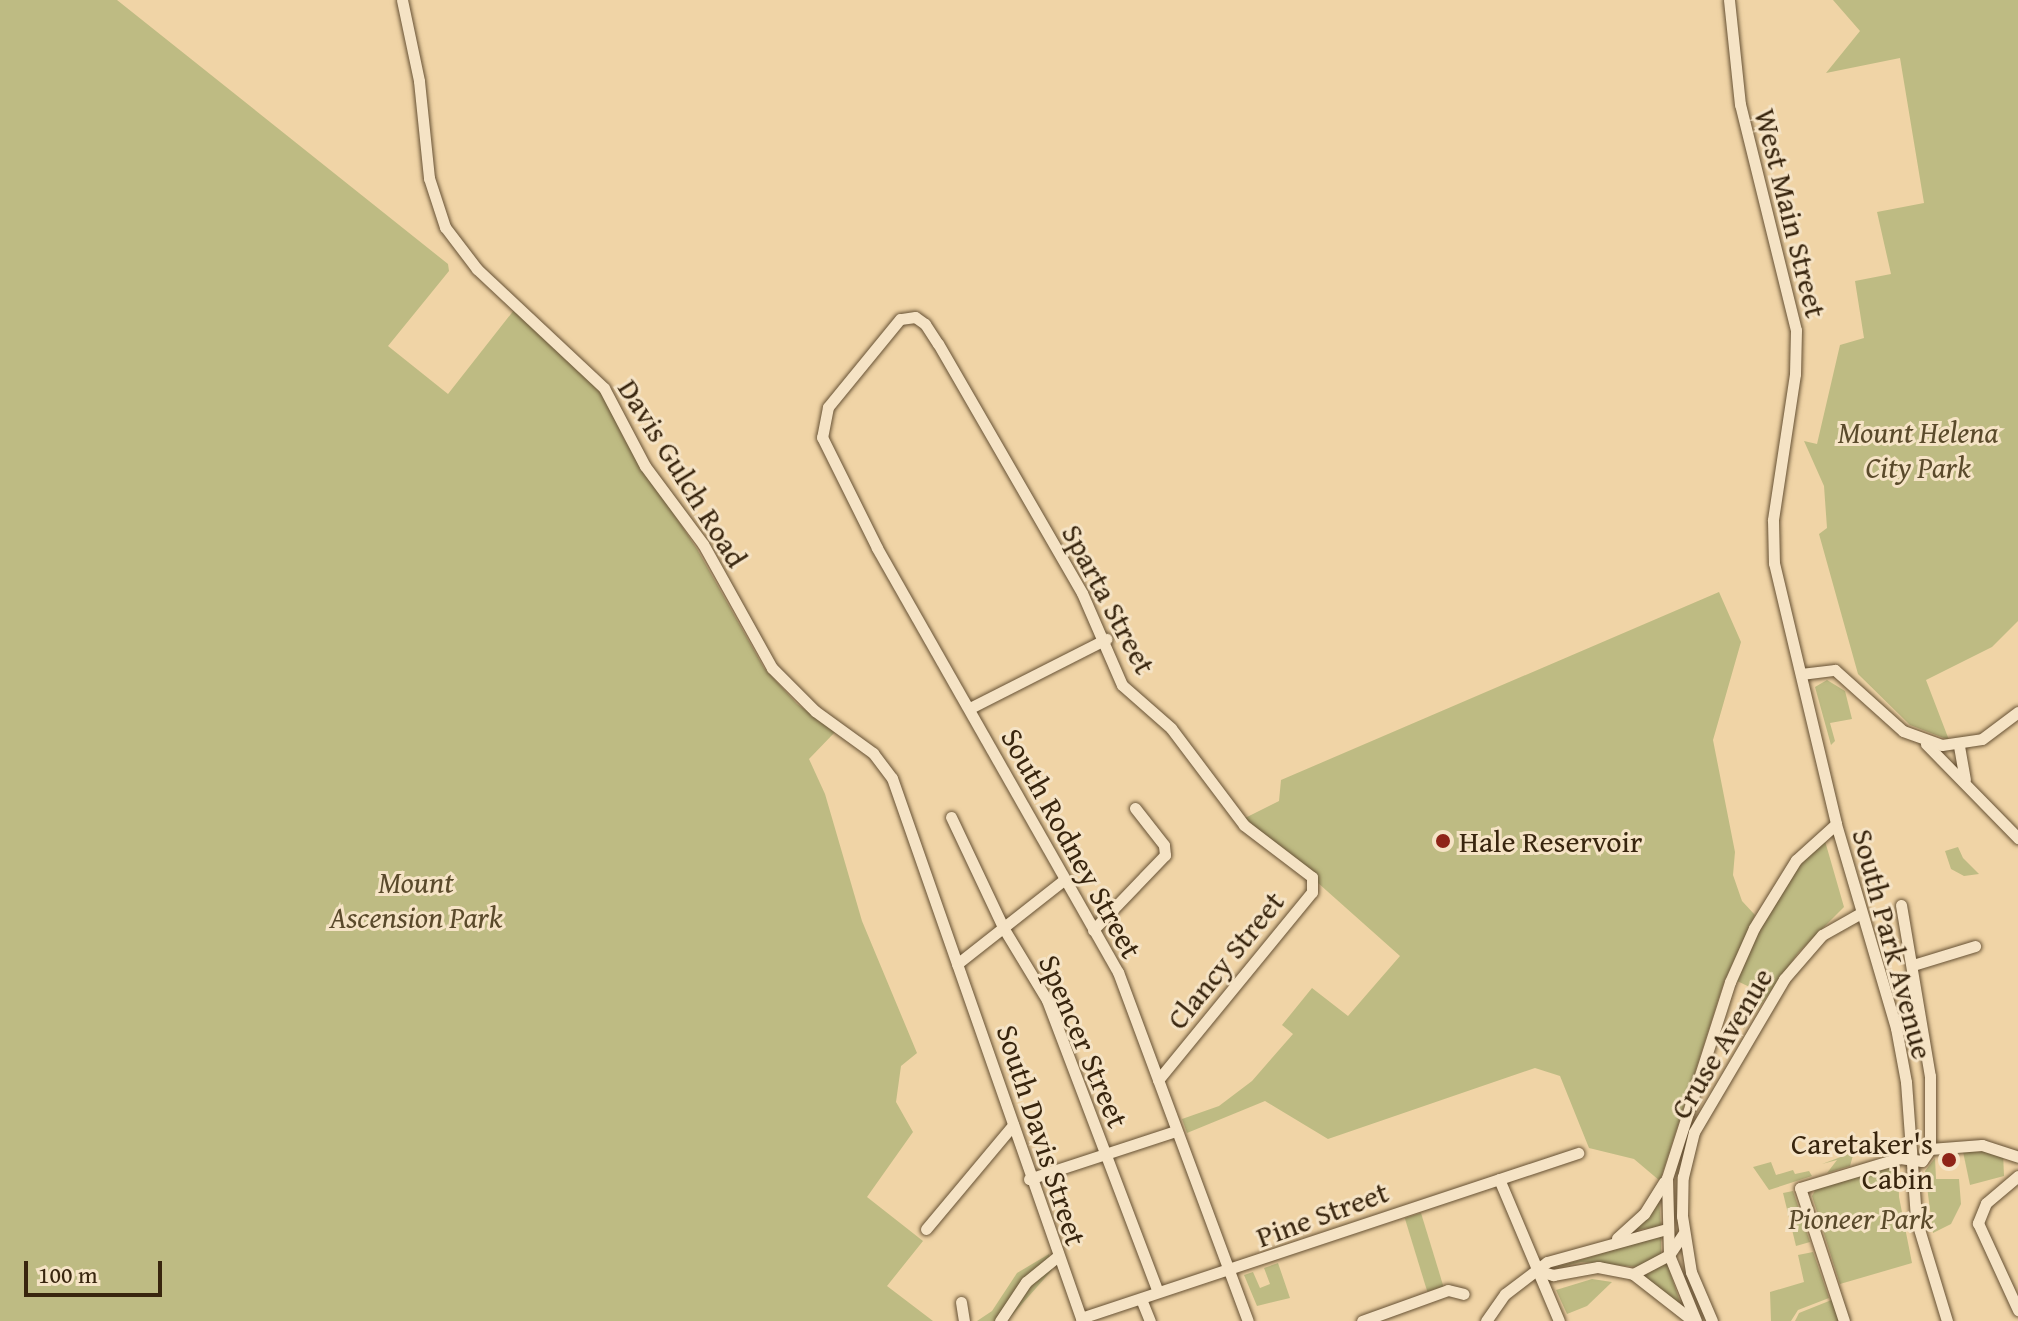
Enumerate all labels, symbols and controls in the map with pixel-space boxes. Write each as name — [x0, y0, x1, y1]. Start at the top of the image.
street label: West Main Street — [1748, 105, 1834, 321]
street label: Davis Gulch Road — [611, 372, 755, 574]
park label: Mount Helena City Park — [1838, 414, 1998, 484]
street label: Sparta Street — [1054, 518, 1164, 680]
street label: South Rodney Street — [994, 722, 1150, 964]
place label: Hale Reservoir — [1459, 823, 1642, 859]
street label: South Park Avenue — [1845, 825, 1941, 1063]
marker: Hale Reservoir — [1434, 832, 1452, 850]
park label: Mount Ascension Park — [330, 864, 502, 934]
street label: Clancy Street — [1159, 884, 1291, 1036]
street label: Spencer Street — [1031, 949, 1137, 1133]
street label: Cruse Avenue — [1662, 961, 1780, 1125]
street label: South Davis Street — [989, 1020, 1095, 1250]
place label: Caretaker's Cabin — [1791, 1125, 1933, 1196]
marker: Caretaker's Cabin — [1940, 1151, 1958, 1169]
street label: Pine Street — [1251, 1173, 1393, 1255]
park label: Pioneer Park — [1789, 1200, 1933, 1236]
scale bar — [28, 1245, 166, 1295]
text: 100 m — [38, 1257, 98, 1292]

